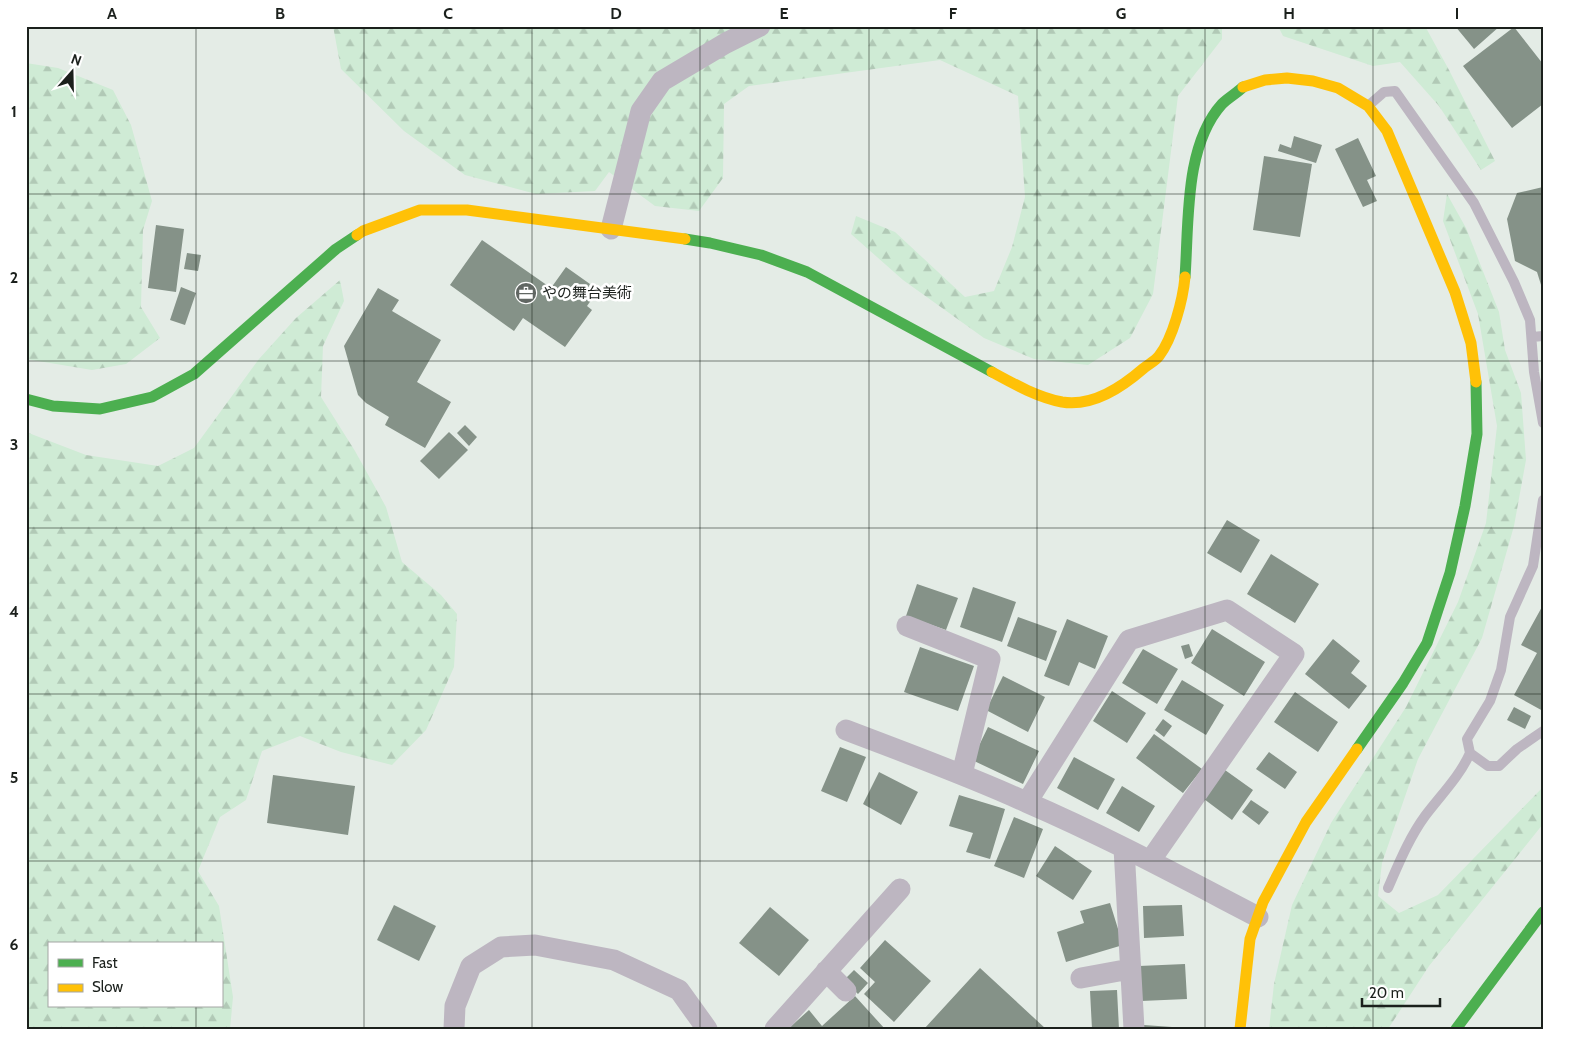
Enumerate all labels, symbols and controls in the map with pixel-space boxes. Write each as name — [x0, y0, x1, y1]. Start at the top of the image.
text: A — [107, 4, 117, 23]
text: B — [275, 4, 285, 23]
text: C — [443, 4, 453, 23]
text: D — [610, 4, 622, 23]
text: E — [779, 4, 789, 23]
text: F — [949, 4, 958, 23]
text: G — [1116, 4, 1126, 23]
text: H — [1283, 4, 1295, 23]
text: I — [1455, 4, 1459, 23]
north arrow — [48, 48, 98, 98]
text: N — [69, 50, 84, 70]
text: 1 — [11, 102, 17, 121]
text: 2 — [10, 268, 18, 287]
office icon: やの舞台美術 — [514, 281, 538, 305]
place label: やの舞台美術 — [542, 284, 632, 302]
text: 3 — [10, 435, 18, 454]
text: 4 — [9, 602, 19, 621]
text: 5 — [10, 768, 18, 787]
text: 6 — [10, 935, 19, 954]
legend — [48, 942, 222, 1008]
text: Fast — [92, 954, 117, 972]
scale bar — [1362, 975, 1439, 1007]
text: Slow — [92, 978, 123, 996]
text: 20 m — [1369, 984, 1404, 1002]

